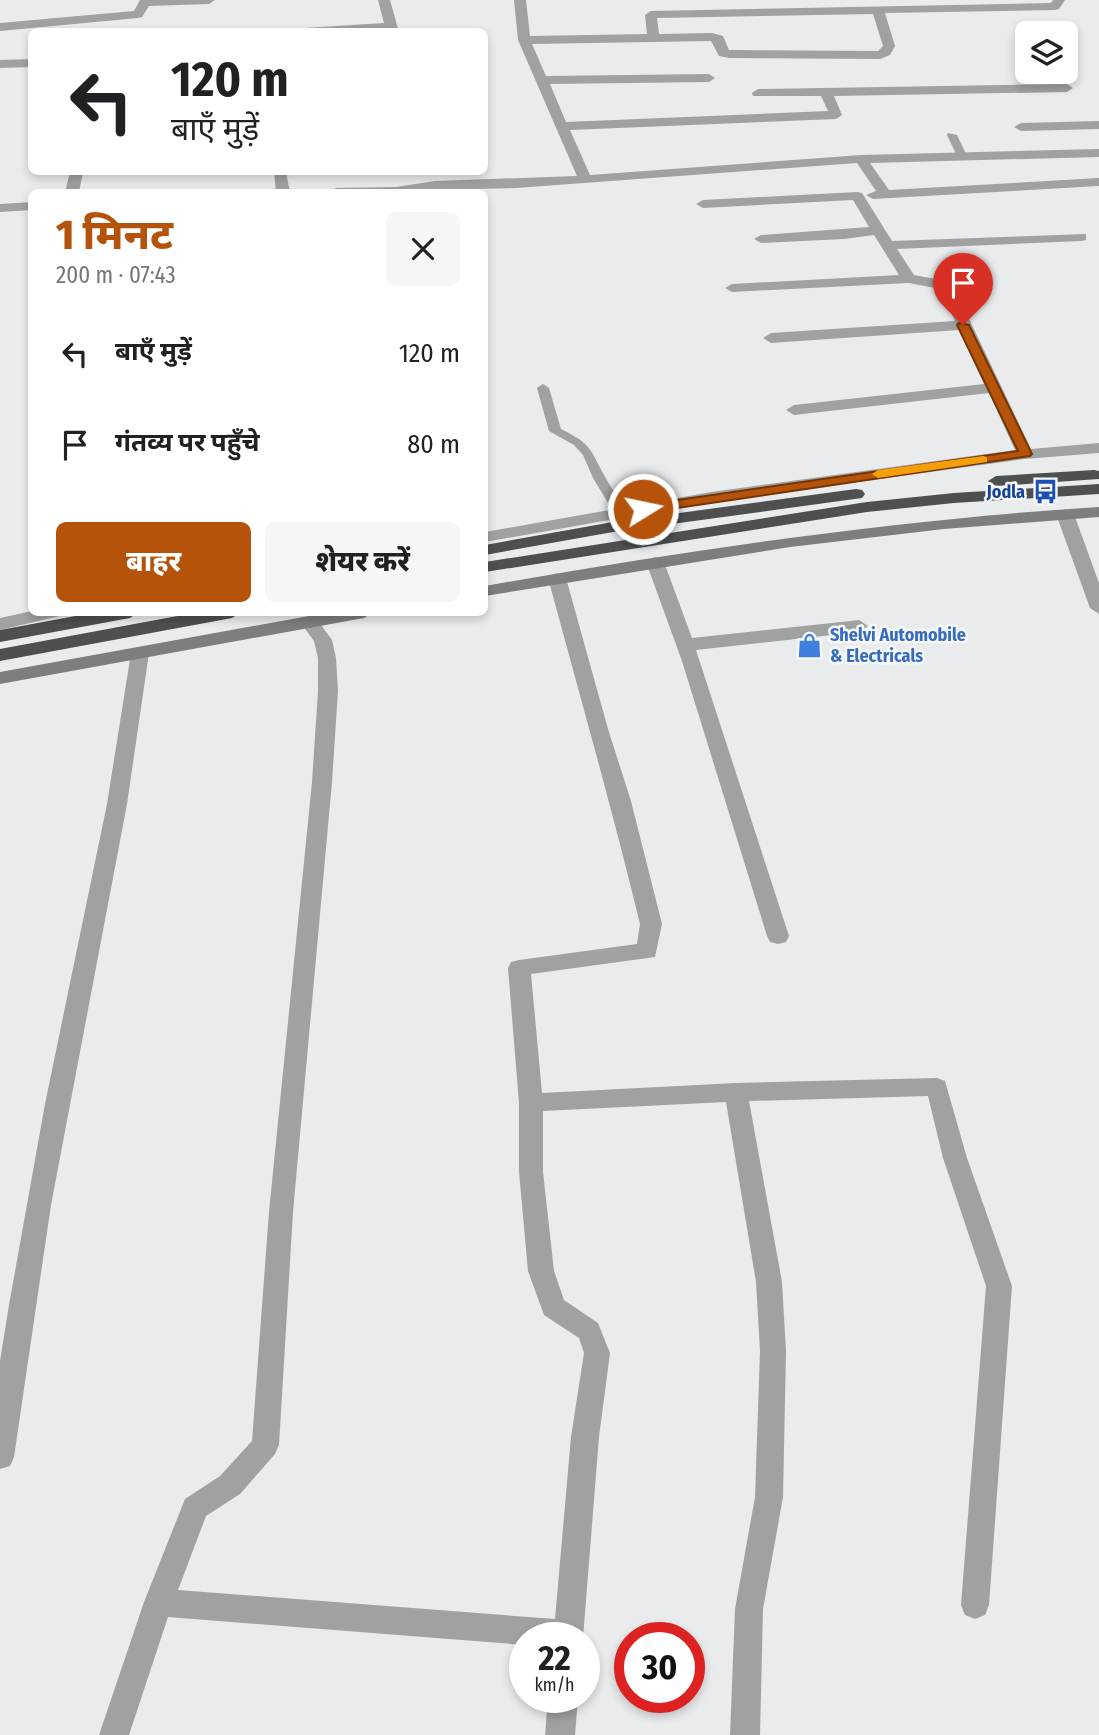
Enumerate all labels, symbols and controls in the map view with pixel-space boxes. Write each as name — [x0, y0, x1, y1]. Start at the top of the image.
map controls — [1015, 21, 1078, 84]
button: layers — [1015, 21, 1078, 84]
text: 120 m — [171, 50, 289, 109]
icon: left — [56, 56, 147, 147]
text: बाएँ मुड़ें — [171, 110, 259, 148]
text: 1 मिनट — [56, 210, 173, 260]
button: close — [386, 212, 460, 286]
pin — [933, 253, 993, 325]
text: 200 m · 07:43 — [56, 261, 176, 289]
icon: arrive — [944, 264, 982, 302]
icon: left — [56, 335, 94, 373]
text: बाएँ मुड़ें — [115, 336, 192, 367]
text: 120 m — [399, 338, 460, 369]
icon: arrive — [56, 426, 94, 464]
text: गंतव्य पर पहुँचे — [115, 427, 259, 458]
text: 80 m — [407, 429, 460, 460]
position arrow — [606, 472, 680, 546]
bus stop icon: Jodla — [1031, 478, 1059, 506]
place label: Jodla — [986, 481, 1025, 503]
button: बाहर — [56, 522, 251, 602]
button: शेयर करें — [265, 522, 460, 602]
place label: Shelvi Automobile & Electricals — [830, 624, 966, 667]
shop icon: Shelvi Automobile & Electricals — [796, 631, 824, 659]
speed limit sign: 30 — [614, 1622, 705, 1713]
text: 22 — [538, 1637, 571, 1679]
text: km/h — [534, 1674, 575, 1696]

